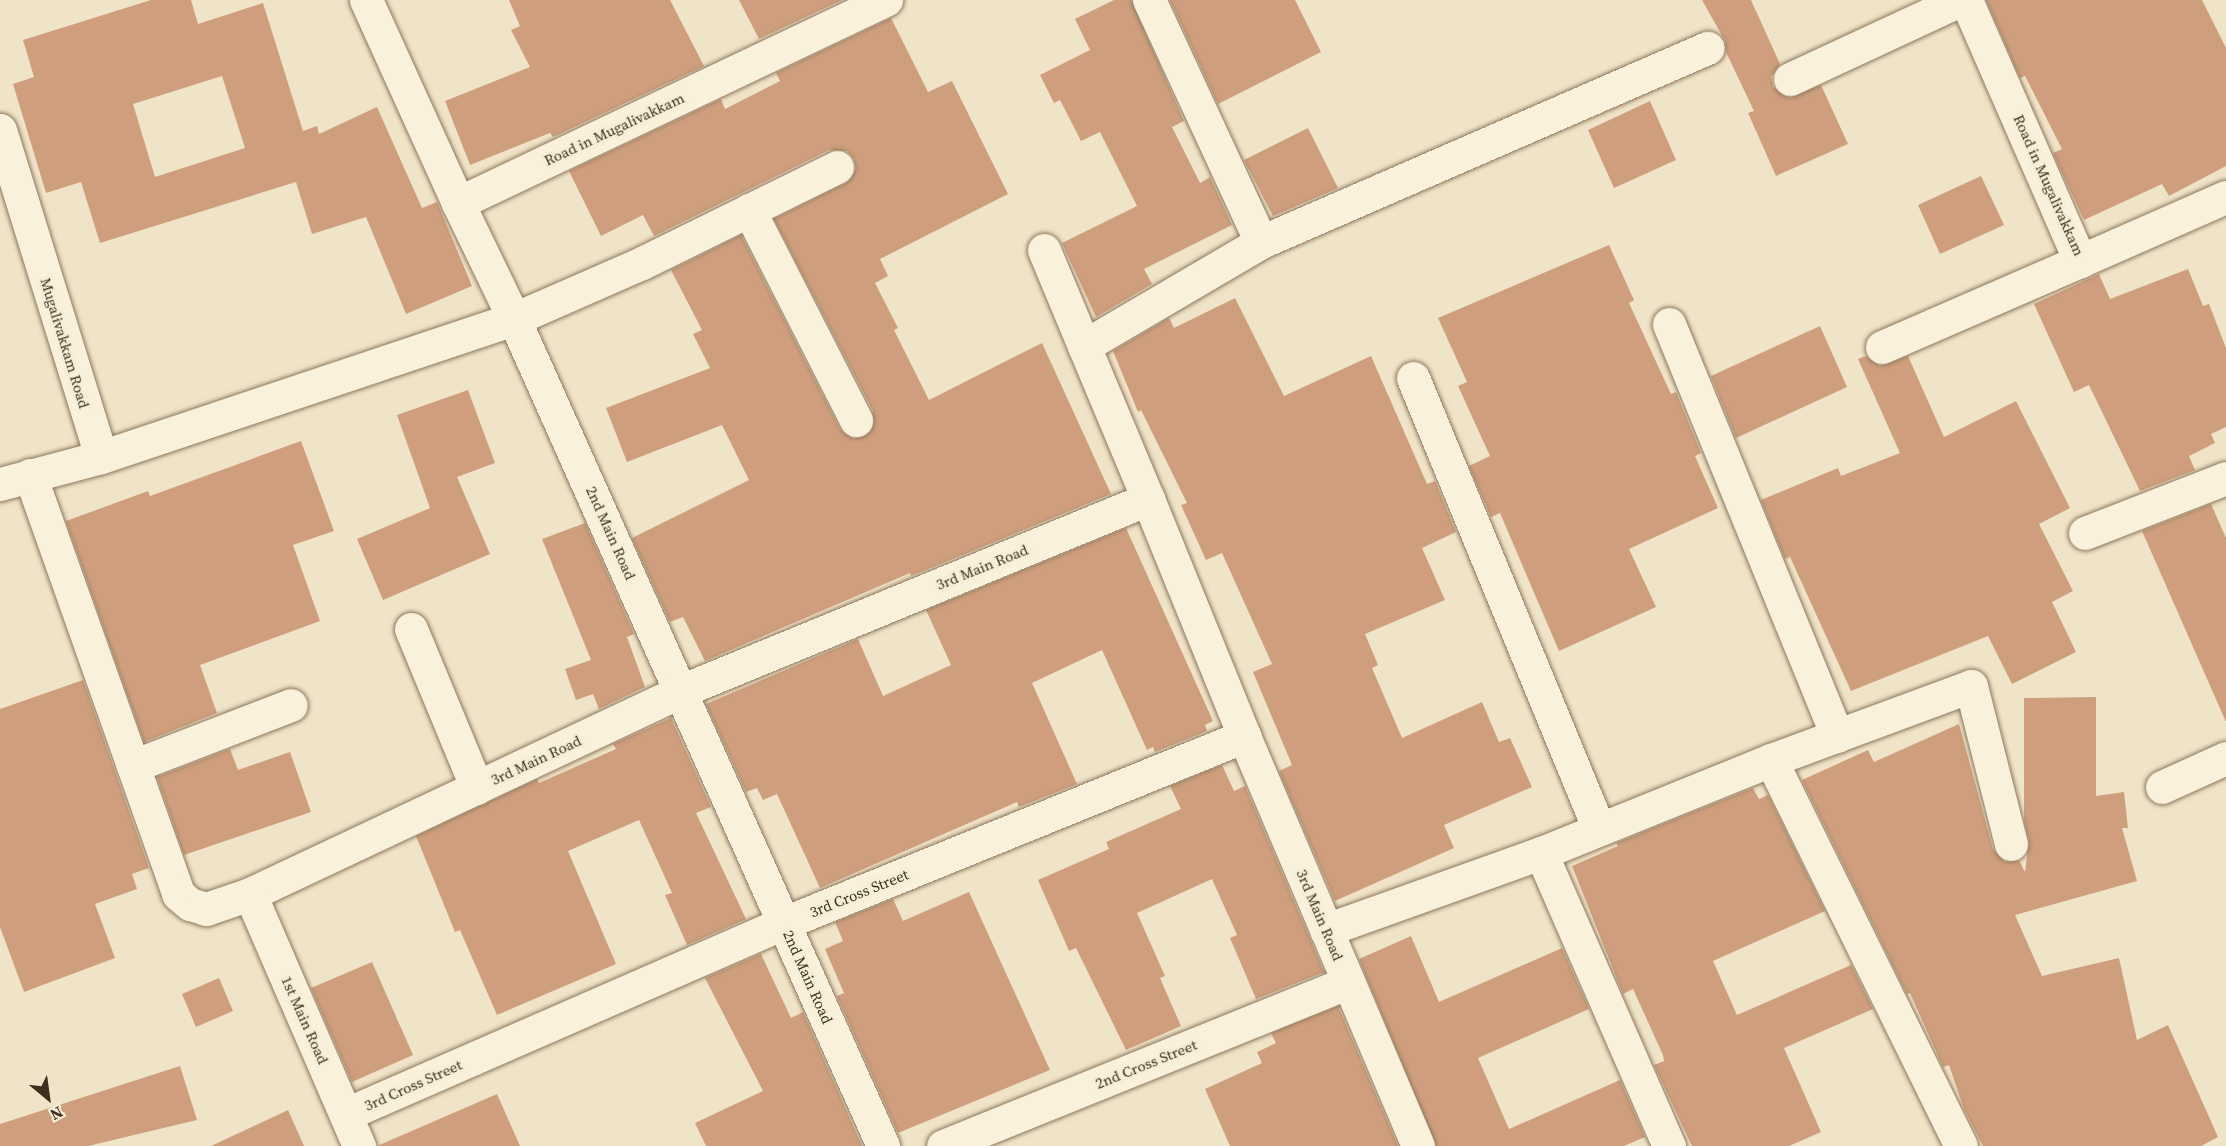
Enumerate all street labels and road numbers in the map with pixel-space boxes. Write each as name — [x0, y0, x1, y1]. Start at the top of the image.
street label: Road in Mugalivakkam — [541, 89, 687, 169]
street label: Road in Mugalivakkam — [2010, 112, 2088, 258]
street label: Mugalivakkam Road — [37, 276, 93, 410]
street label: 2nd Main Road — [582, 483, 640, 583]
street label: 3rd Main Road — [933, 540, 1031, 594]
street label: 3rd Main Road — [488, 731, 584, 789]
street label: 3rd Cross Street — [807, 865, 911, 921]
street label: 3rd Main Road — [1293, 867, 1347, 963]
street label: 2nd Main Road — [779, 927, 837, 1027]
street label: 1st Main Road — [278, 973, 332, 1067]
street label: 2nd Cross Street — [1093, 1035, 1199, 1093]
street label: 3rd Cross Street — [361, 1055, 465, 1115]

